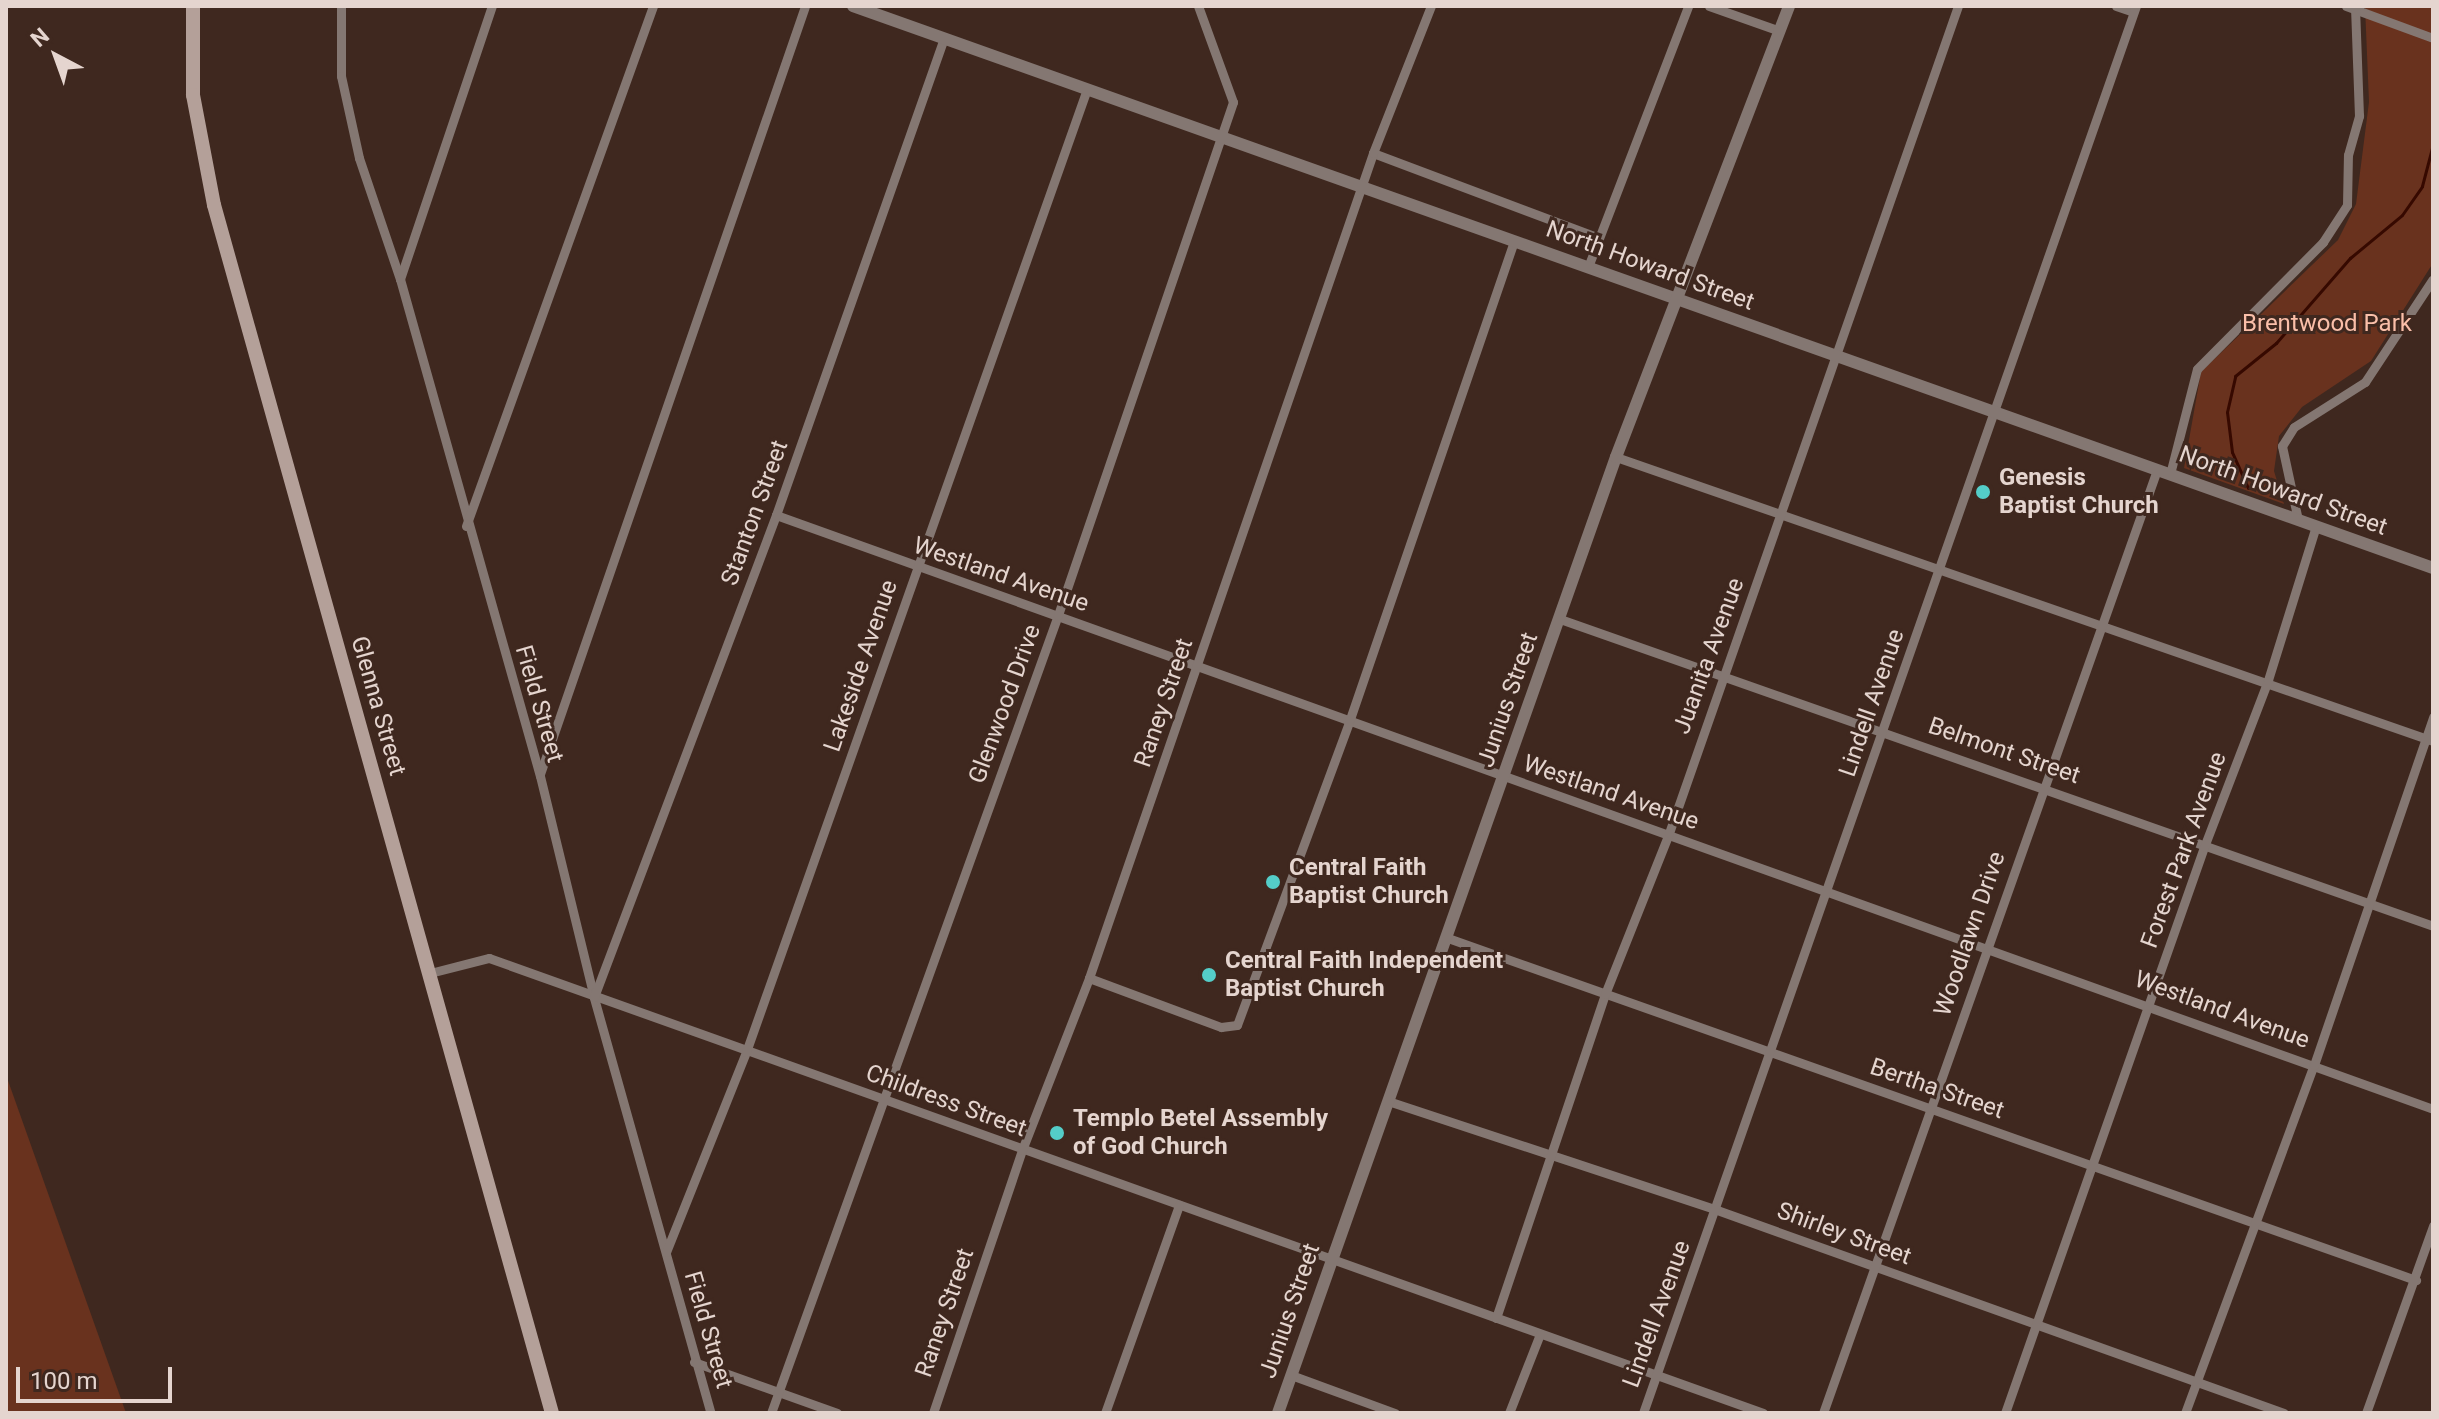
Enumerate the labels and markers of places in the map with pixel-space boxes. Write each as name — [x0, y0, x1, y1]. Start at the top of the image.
place label: Genesis Baptist Church — [1999, 464, 2159, 520]
marker: Genesis Baptist Church — [1974, 483, 1992, 501]
place label: Central Faith Baptist Church — [1289, 854, 1449, 910]
marker: Central Faith Baptist Church — [1264, 873, 1282, 891]
place label: Central Faith Independent Baptist Church — [1225, 947, 1503, 1003]
marker: Central Faith Independent Baptist Church — [1200, 966, 1218, 984]
place label: Templo Betel Assembly of God Church — [1073, 1105, 1328, 1161]
marker: Templo Betel Assembly of God Church — [1048, 1124, 1066, 1142]

